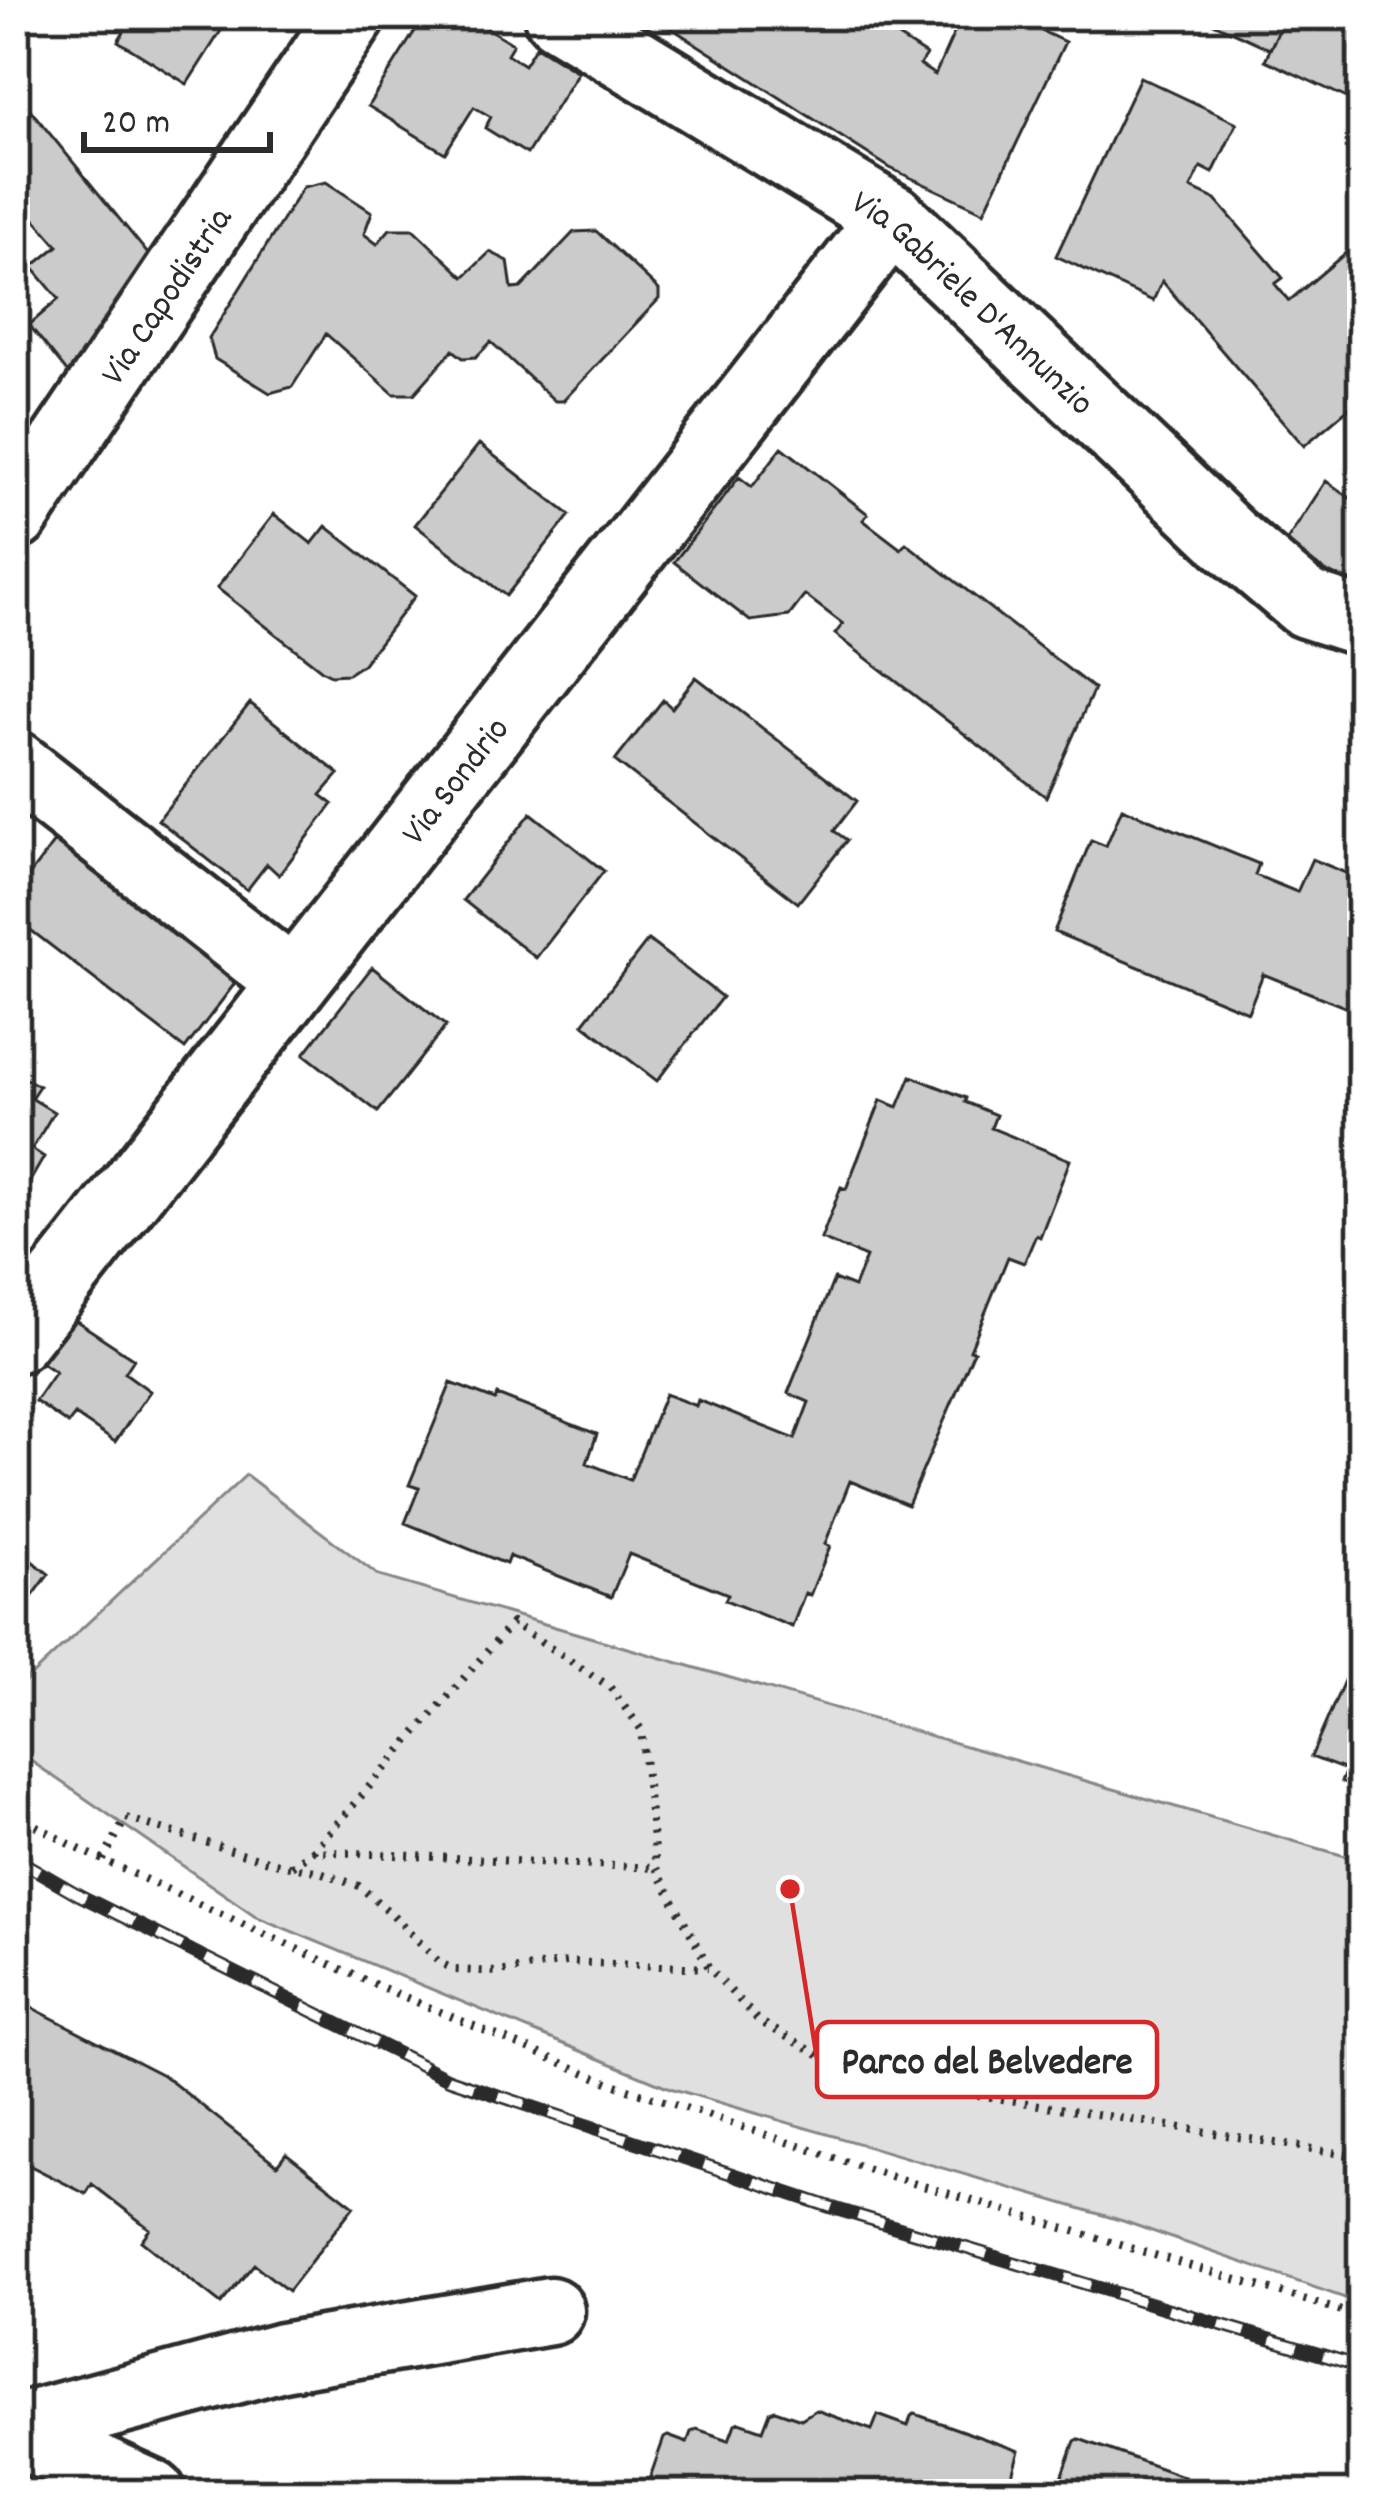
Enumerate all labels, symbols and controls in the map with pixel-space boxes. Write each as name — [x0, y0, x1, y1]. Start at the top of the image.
scale bar — [84, 78, 270, 152]
text: 20 m — [102, 99, 170, 151]
street label: Via Gabriele D'Annunzio — [840, 179, 1104, 430]
street label: Via Capodistria — [90, 197, 248, 397]
street label: Via Sondrio — [391, 707, 525, 858]
callout: Parco del Belvedere — [817, 2022, 1157, 2097]
text: Parco del Belvedere — [841, 2038, 1133, 2093]

